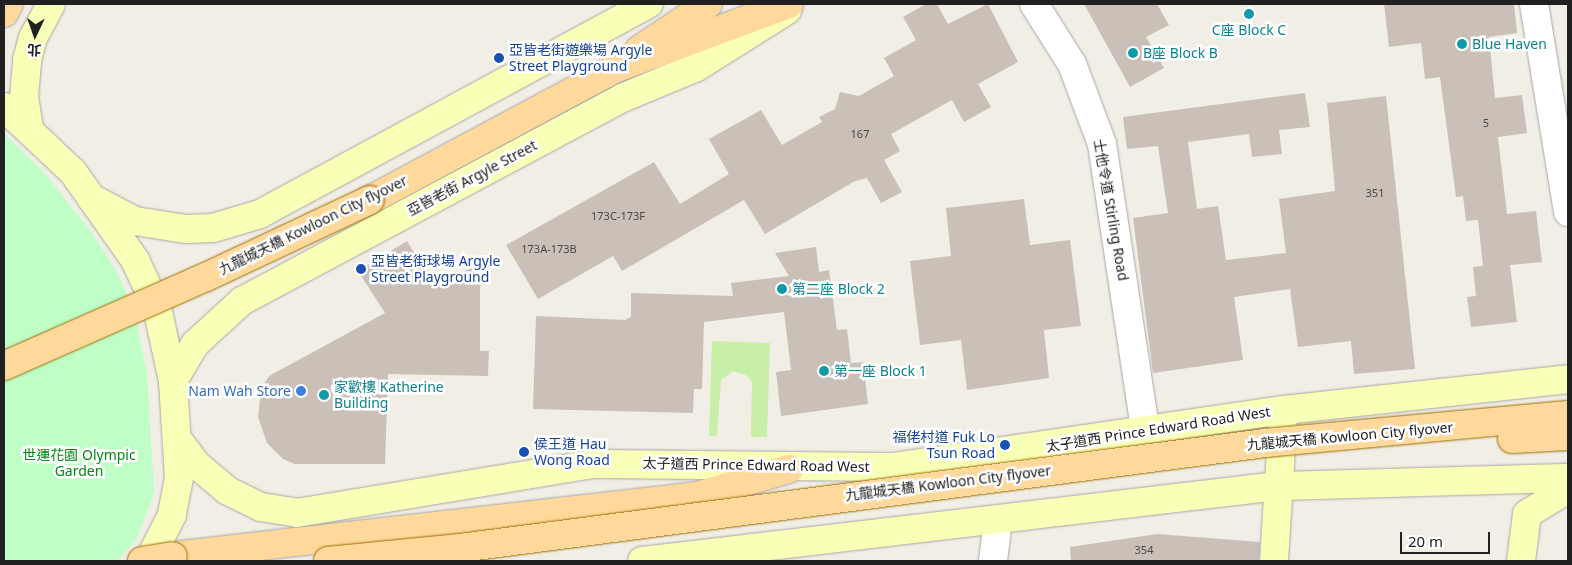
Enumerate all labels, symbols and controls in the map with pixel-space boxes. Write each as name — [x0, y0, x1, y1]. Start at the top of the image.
marker: C座 Block C — [1243, 8, 1255, 20]
north arrow — [10, 10, 60, 60]
place label: C座 Block C — [1212, 22, 1286, 38]
place label: Blue Haven — [1472, 36, 1547, 52]
marker: Blue Haven — [1456, 38, 1468, 50]
text: 北 — [27, 41, 42, 60]
place label: 亞皆老街遊樂場 Argyle Street Playground — [509, 42, 652, 74]
place label: B座 Block B — [1143, 45, 1218, 61]
marker: B座 Block B — [1127, 47, 1139, 59]
marker: 亞皆老街遊樂場 Argyle Street Playground — [493, 52, 505, 64]
house number: 5 — [1483, 116, 1489, 130]
house number: 167 — [851, 127, 869, 141]
street label: 亞皆老街 Argyle Street — [404, 137, 540, 219]
street label: 士他令道 Stirling Road — [1090, 138, 1132, 282]
street label: 九龍城天橋 Kowloon City flyover — [216, 172, 410, 278]
house number: 351 — [1366, 186, 1384, 200]
house number: 173C-173F — [591, 209, 645, 223]
house number: 173A-173B — [521, 242, 577, 256]
place label: 亞皆老街球場 Argyle Street Playground — [371, 253, 500, 286]
marker: 亞皆老街球場 Argyle Street Playground — [355, 263, 367, 275]
place label: 第二座 Block 2 — [792, 281, 885, 297]
marker: 第二座 Block 2 — [776, 283, 788, 295]
place label: 第一座 Block 1 — [834, 363, 927, 379]
marker: 第一座 Block 1 — [818, 365, 830, 377]
place label: 家歡樓 Katherine Building — [334, 379, 444, 412]
place label: Nam Wah Store — [188, 383, 291, 399]
marker: Nam Wah Store — [295, 385, 307, 397]
marker: 家歡樓 Katherine Building — [318, 389, 330, 401]
street label: 太子道西 Prince Edward Road West — [1045, 403, 1271, 455]
street label: 九龍城天橋 Kowloon City flyover — [1246, 419, 1454, 453]
place label: 福佬村道 Fuk Lo Tsun Road — [893, 429, 995, 462]
place label: 侯王道 Hau Wong Road — [534, 436, 610, 468]
marker: 福佬村道 Fuk Lo Tsun Road — [999, 439, 1011, 451]
marker: 侯王道 Hau Wong Road — [518, 446, 530, 458]
park label: 世運花園 Olympic Garden — [22, 447, 136, 480]
street label: 太子道西 Prince Edward Road West — [642, 455, 870, 475]
street label: 九龍城天橋 Kowloon City flyover — [844, 462, 1052, 504]
scale bar — [1402, 522, 1492, 554]
text: 20 m — [1408, 531, 1443, 551]
house number: 354 — [1135, 543, 1153, 557]

